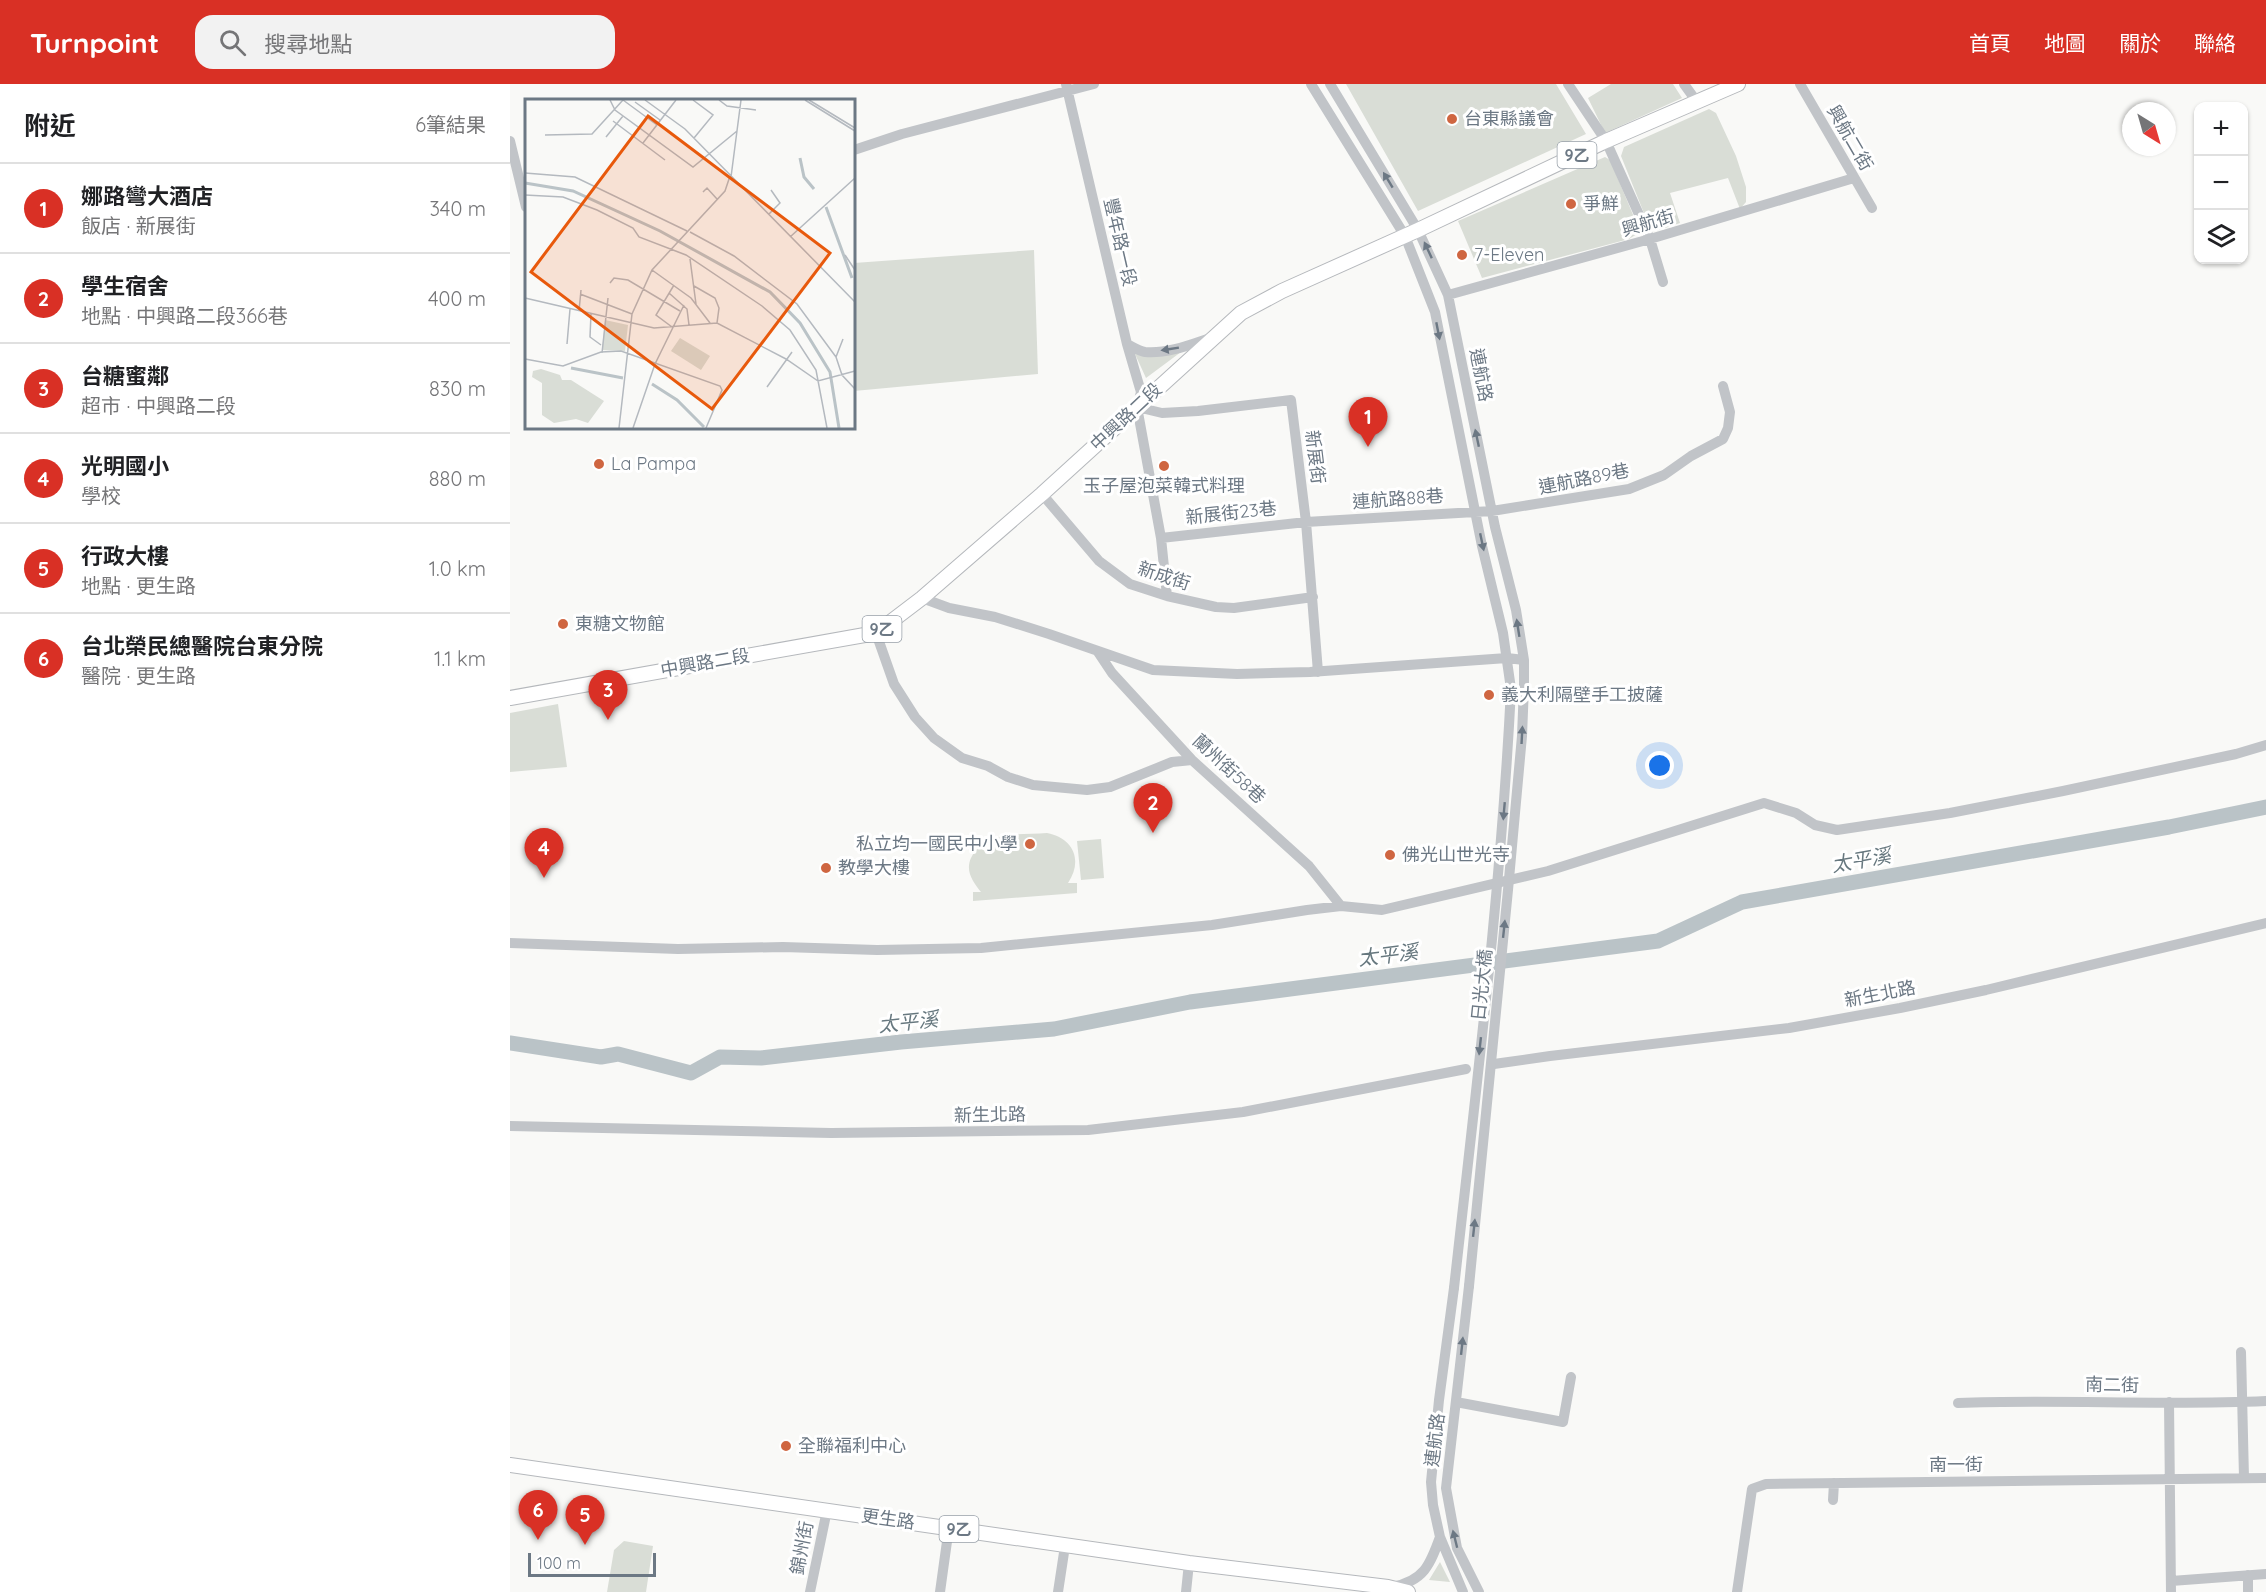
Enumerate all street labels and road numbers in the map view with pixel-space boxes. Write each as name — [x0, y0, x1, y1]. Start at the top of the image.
street label: 興航二街 — [1822, 101, 1878, 175]
road number: 9乙 — [1558, 142, 1596, 168]
street label: 豐年路一段 — [1099, 195, 1142, 288]
street label: 興航街 — [1619, 204, 1677, 241]
street label: 連航路 — [1465, 346, 1498, 404]
street label: 中興路二段 — [1085, 378, 1166, 456]
street label: 新展街 — [1301, 429, 1330, 485]
street label: 連航路89巷 — [1537, 458, 1631, 499]
street label: 連航路88巷 — [1352, 484, 1444, 513]
street label: 新展街23巷 — [1184, 496, 1278, 529]
street label: 新成街 — [1135, 556, 1193, 595]
road number: 9乙 — [862, 616, 902, 642]
street label: 中興路二段 — [659, 643, 751, 682]
street label: 蘭州街58巷 — [1188, 729, 1271, 808]
street label: 日光大橋 — [1466, 948, 1497, 1022]
street label: 新生北路 — [1842, 975, 1917, 1012]
street label: 新生北路 — [954, 1102, 1026, 1127]
street label: 南二街 — [2085, 1373, 2139, 1396]
street label: 連航路 — [1420, 1412, 1449, 1468]
street label: 南一街 — [1929, 1453, 1983, 1476]
street label: 更生路 — [860, 1503, 916, 1534]
road number: 9乙 — [940, 1516, 978, 1542]
street label: 錦州街 — [785, 1519, 818, 1577]

